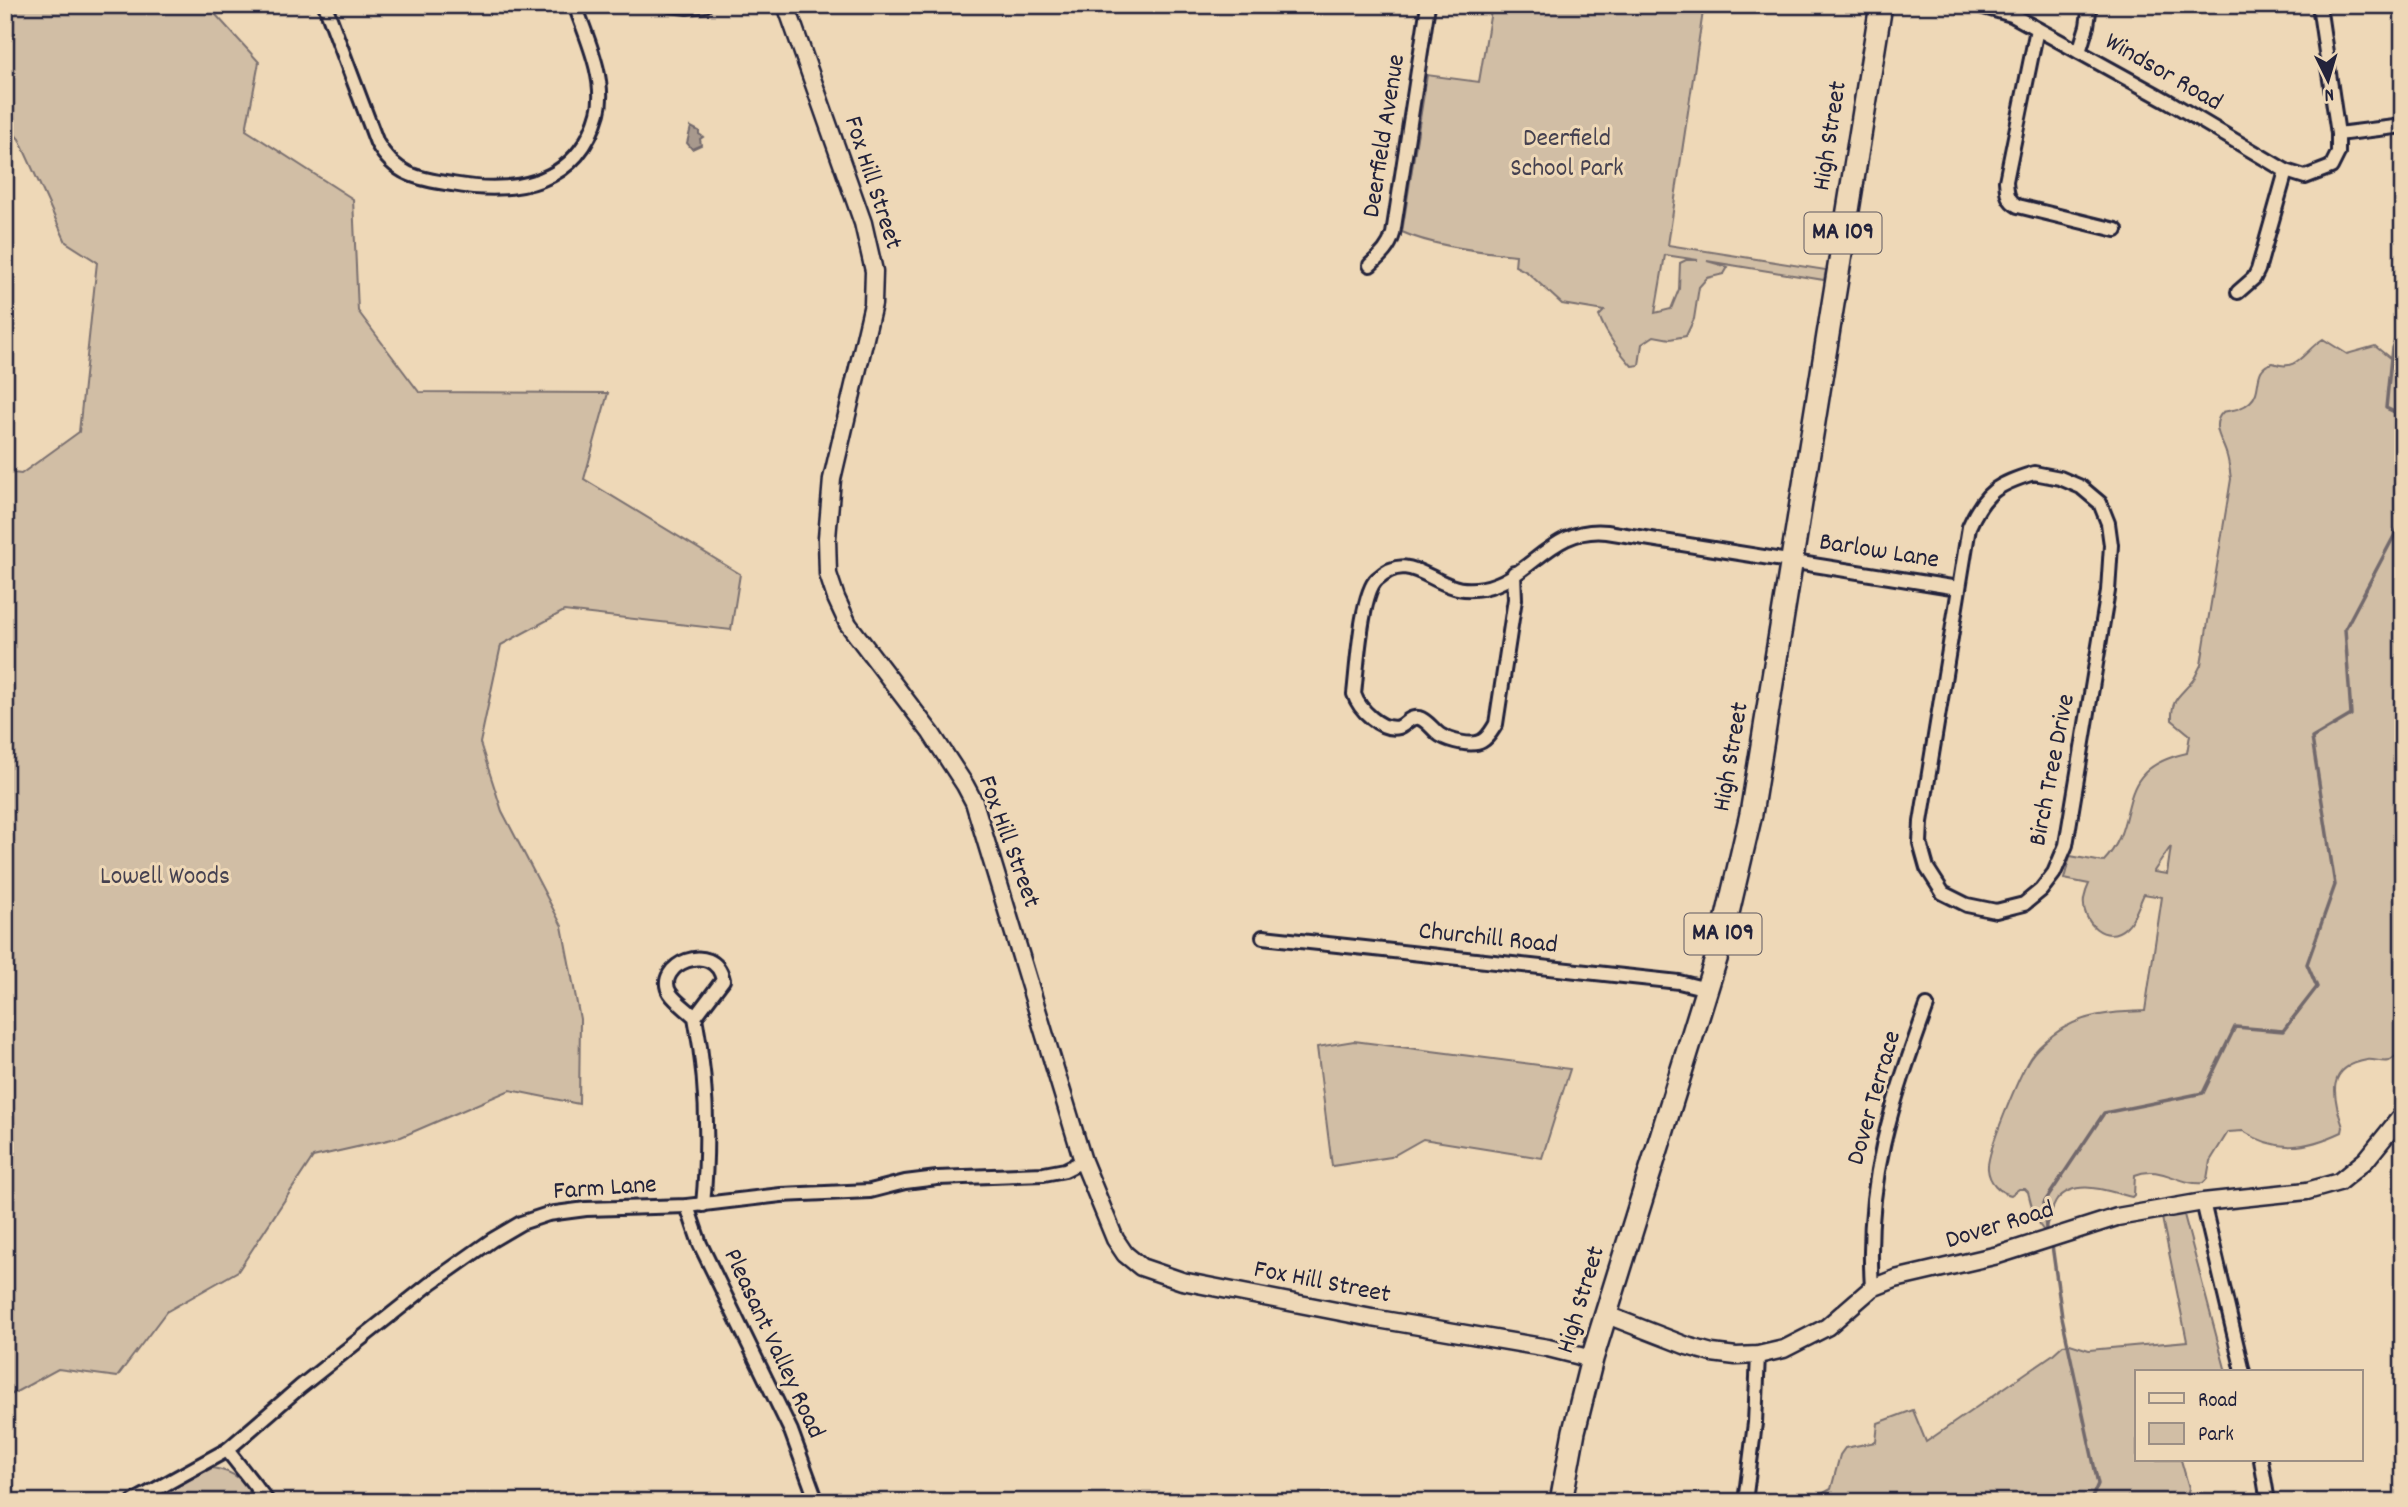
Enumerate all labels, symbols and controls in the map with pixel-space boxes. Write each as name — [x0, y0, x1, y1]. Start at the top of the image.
street label: Windsor Road — [2097, 24, 2229, 122]
north arrow — [2292, 46, 2362, 116]
street label: Deerfield Avenue — [1354, 52, 1416, 220]
street label: High Street — [1804, 78, 1858, 193]
text: N — [2323, 80, 2335, 107]
street label: Fox Hill Street — [833, 111, 911, 255]
park label: Deerfield School Park — [1510, 121, 1624, 188]
road number: MA 109 — [1804, 212, 1882, 254]
street label: Barlow Lane — [1816, 524, 1942, 580]
street label: Birch Tree Drive — [2020, 691, 2086, 849]
street label: High Street — [1704, 699, 1760, 815]
street label: Fox Hill Street — [967, 771, 1049, 914]
park label: Lowell Woods — [100, 859, 230, 896]
street label: Churchill Road — [1417, 913, 1559, 965]
road number: MA 109 — [1684, 914, 1762, 954]
street label: Dover Terrace — [1838, 1027, 1912, 1169]
street label: Farm Lane — [552, 1167, 658, 1211]
street label: Dover Road — [1941, 1192, 2059, 1260]
street label: High Street — [1548, 1241, 1616, 1358]
street label: Pleasant Valley Road — [713, 1243, 833, 1445]
street label: Fox Hill Street — [1251, 1252, 1394, 1314]
legend — [2135, 1370, 2362, 1462]
text: Road — [2198, 1387, 2237, 1417]
text: Park — [2198, 1421, 2234, 1451]

